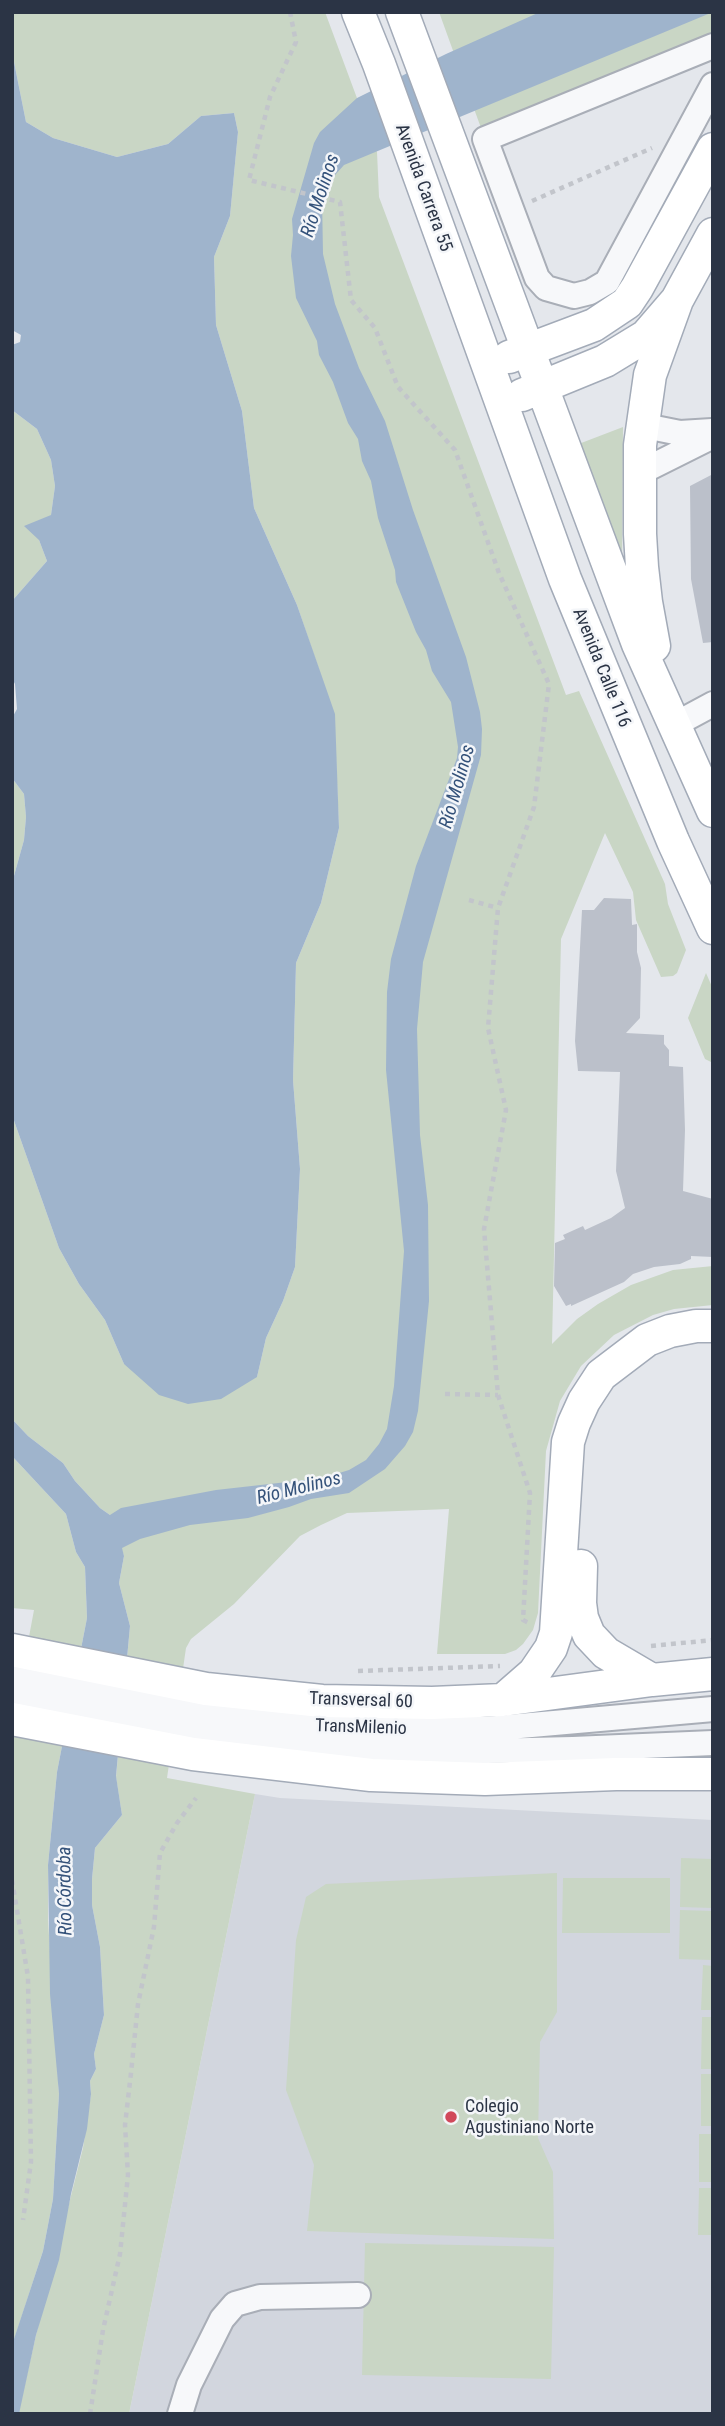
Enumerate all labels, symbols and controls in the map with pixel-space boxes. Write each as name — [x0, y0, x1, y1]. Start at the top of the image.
street label: Avenida Carrera 55 — [390, 121, 456, 255]
water label: Río Molinos — [297, 152, 345, 240]
street label: Avenida Calle 116 — [567, 605, 635, 731]
water label: Río Molinos — [435, 743, 481, 831]
water label: Río Molinos — [255, 1468, 343, 1510]
street label: Transversal 60 — [309, 1688, 413, 1714]
street label: TransMilenio — [315, 1716, 407, 1740]
water label: Río Córdoba — [54, 1846, 78, 1936]
place label: Colegio Agustiniano Norte — [465, 2096, 594, 2138]
marker: Colegio Agustiniano Norte — [443, 2109, 459, 2125]

